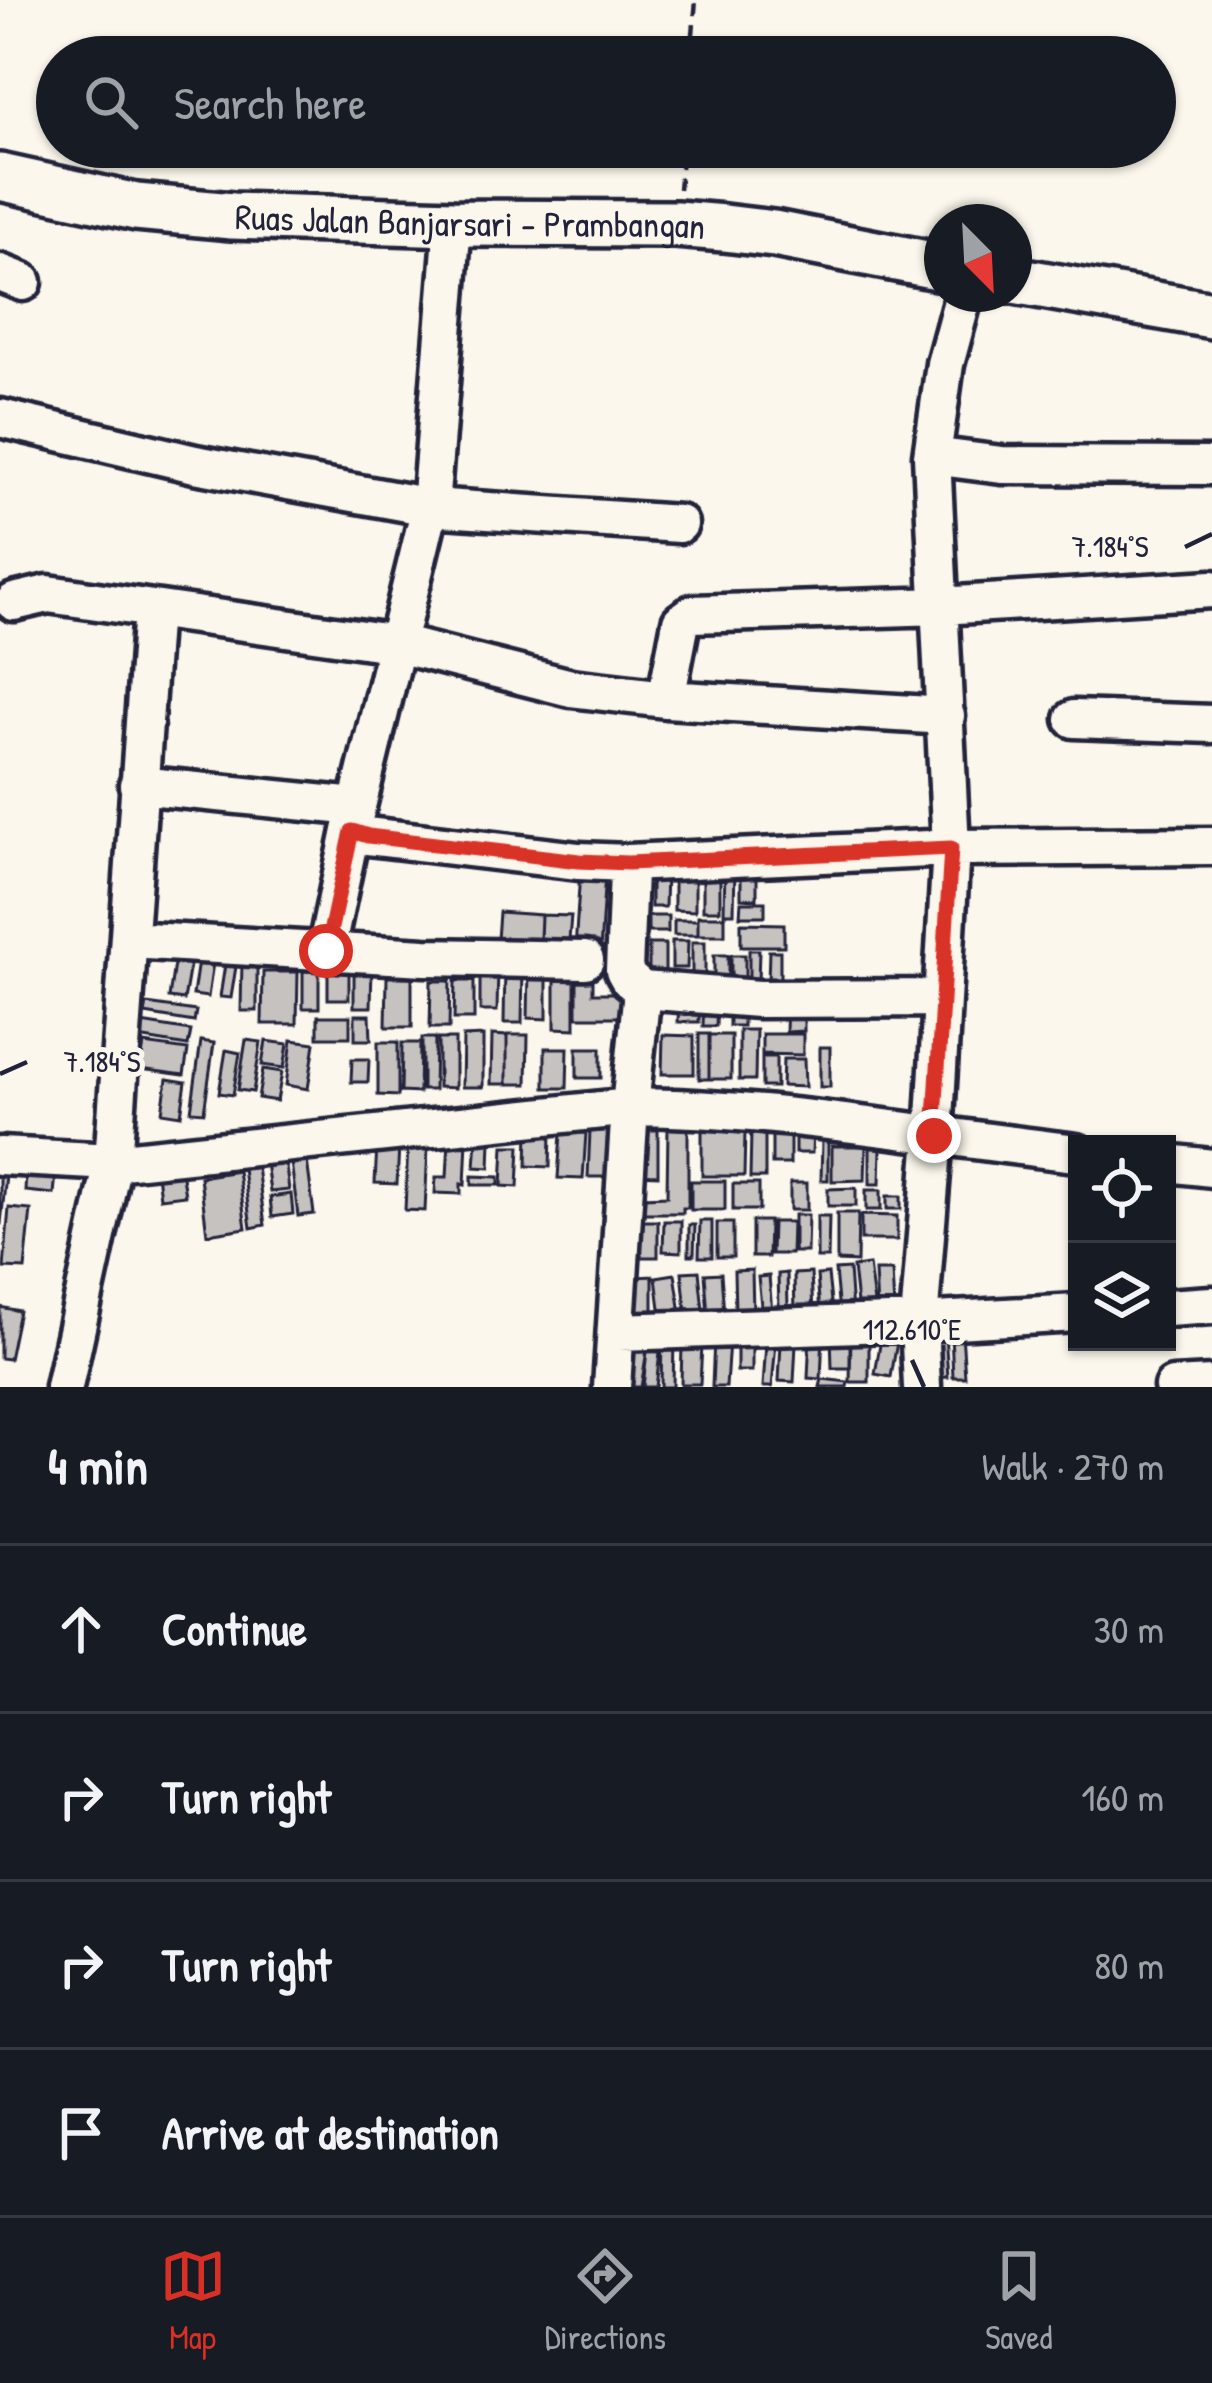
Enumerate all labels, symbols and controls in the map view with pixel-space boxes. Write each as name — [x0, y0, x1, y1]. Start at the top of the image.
search box — [36, 36, 1176, 168]
icon: search — [78, 69, 144, 135]
text: Search here — [174, 72, 366, 133]
street label: Ruas Jalan Banjarsari - Prambangan — [234, 191, 707, 250]
north arrow — [924, 204, 1032, 312]
text: 7.184°S — [1071, 526, 1149, 566]
route start — [299, 924, 353, 978]
text: 7.184°S — [63, 1041, 141, 1081]
route end — [907, 1109, 961, 1163]
map controls — [1068, 1135, 1176, 1351]
button: locate — [1068, 1135, 1176, 1243]
button: layers — [1068, 1243, 1176, 1351]
text: 112.610°E — [863, 1309, 961, 1349]
text: 4 min — [48, 1431, 148, 1500]
text: Walk · 270 m — [982, 1439, 1164, 1492]
icon: ahead — [48, 1596, 114, 1662]
text: Continue — [162, 1598, 307, 1659]
text: 30 m — [1094, 1602, 1164, 1655]
icon: right — [48, 1764, 114, 1830]
text: Turn right — [162, 1766, 331, 1827]
text: 160 m — [1081, 1770, 1164, 1823]
icon: right — [48, 1932, 114, 1998]
text: Turn right — [162, 1934, 331, 1995]
text: 80 m — [1094, 1938, 1164, 1991]
icon: arrive — [48, 2100, 114, 2166]
text: Arrive at destination — [162, 2102, 499, 2163]
tab: Map — [160, 2243, 226, 2359]
tab: Directions — [545, 2243, 666, 2359]
tab: Saved — [985, 2243, 1052, 2359]

